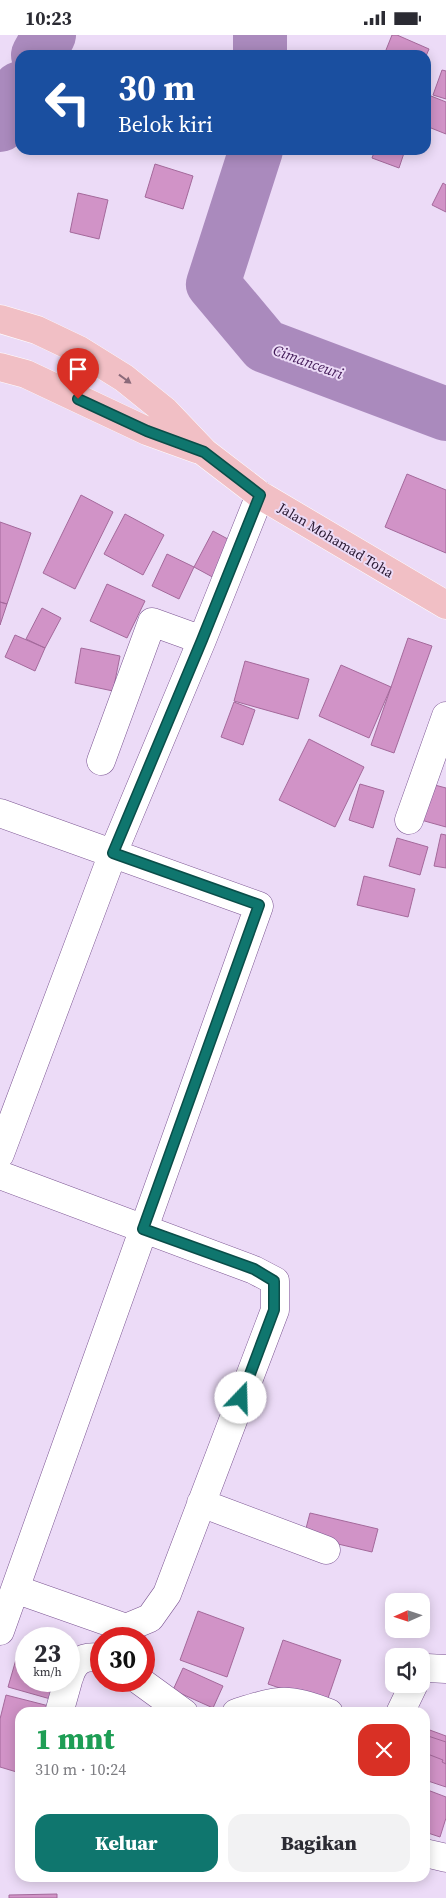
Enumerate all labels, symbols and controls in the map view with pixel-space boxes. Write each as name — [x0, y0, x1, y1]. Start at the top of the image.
text: 10:23 — [25, 5, 72, 31]
text: 30 m — [118, 64, 195, 112]
icon: left — [35, 70, 100, 135]
text: Belok kiri — [118, 109, 213, 139]
water label: Cimanceuri — [270, 339, 347, 384]
pin — [57, 348, 99, 399]
icon: arrive — [64, 355, 92, 383]
one-way arrow — [118, 374, 132, 384]
street label: Jalan Mohamad Toha — [274, 497, 398, 583]
position arrow — [214, 1371, 266, 1423]
north arrow — [385, 1593, 430, 1637]
map controls — [385, 1593, 430, 1693]
speed limit sign: 30 — [90, 1627, 155, 1692]
text: 23 — [34, 1636, 61, 1670]
button: sound — [385, 1648, 430, 1693]
text: km/h — [33, 1664, 62, 1680]
text: 1 mnt — [35, 1718, 114, 1759]
button: close — [358, 1724, 410, 1776]
text: 310 m · 10:24 — [35, 1758, 126, 1780]
button: Keluar — [35, 1814, 218, 1872]
button: Bagikan — [228, 1814, 410, 1872]

